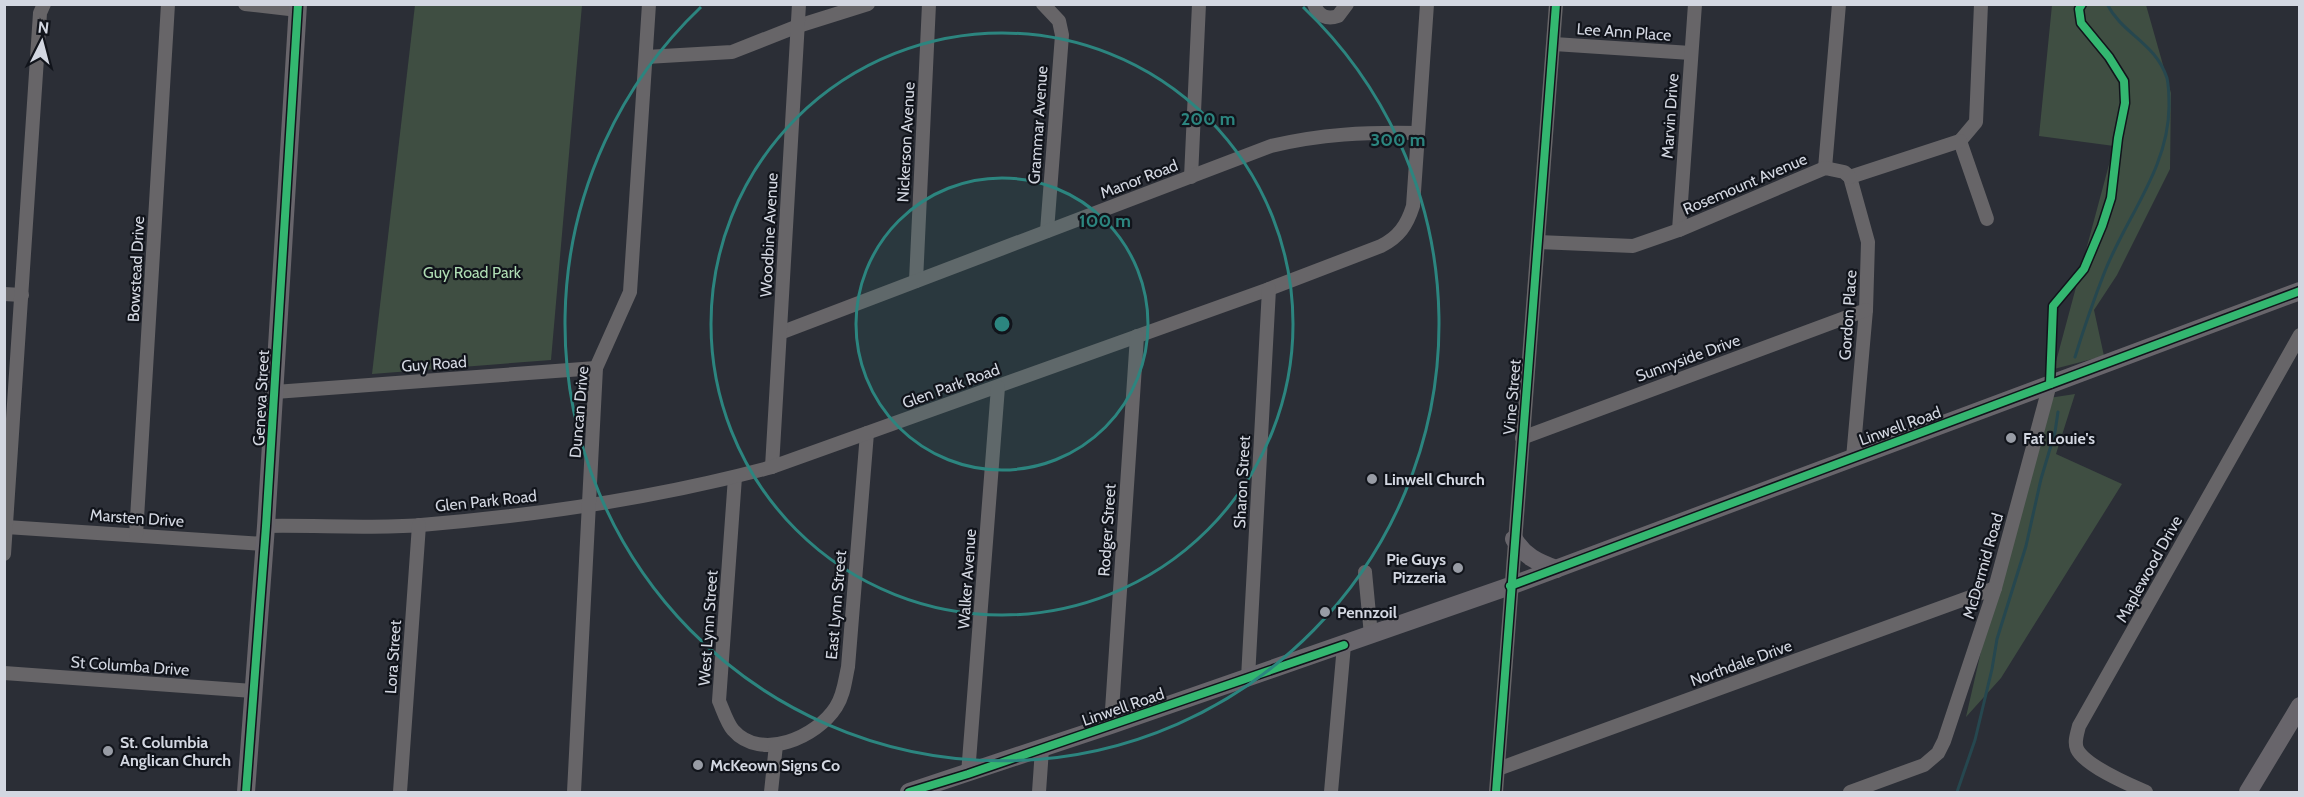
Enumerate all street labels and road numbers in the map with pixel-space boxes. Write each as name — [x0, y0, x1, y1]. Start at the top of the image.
street label: Lee Ann Place — [1576, 19, 1672, 45]
street label: Grammar Avenue — [1024, 65, 1052, 185]
street label: Marvin Drive — [1658, 73, 1682, 159]
street label: Nickerson Avenue — [893, 81, 919, 203]
street label: Rosemount Avenue — [1680, 149, 1810, 219]
street label: Manor Road — [1097, 155, 1181, 203]
street label: Woodbine Avenue — [756, 172, 782, 298]
street label: Bowstead Drive — [124, 216, 148, 322]
street label: Gordon Place — [1835, 269, 1861, 361]
street label: Sunnyside Drive — [1633, 330, 1743, 386]
street label: Geneva Street — [249, 349, 273, 446]
street label: Guy Road — [401, 352, 467, 376]
street label: Vine Street — [1499, 358, 1525, 436]
street label: Glen Park Road — [900, 360, 1002, 412]
street label: Duncan Drive — [566, 365, 592, 459]
street label: Linwell Road — [1856, 402, 1944, 450]
street label: Sharon Street — [1230, 435, 1254, 529]
street label: Rodger Street — [1094, 482, 1120, 577]
street label: Glen Park Road — [434, 486, 538, 516]
street label: Marsten Drive — [89, 505, 185, 531]
street label: McDermid Road — [1959, 511, 2007, 621]
street label: Maplewood Drive — [2112, 512, 2186, 626]
street label: Walker Avenue — [954, 528, 980, 630]
street label: East Lynn Street — [822, 549, 850, 660]
street label: West Lynn Street — [694, 569, 722, 686]
street label: Lora Street — [381, 619, 405, 695]
street label: Northdale Drive — [1688, 636, 1794, 690]
street label: St Columba Drive — [70, 652, 190, 680]
street label: Linwell Road — [1079, 684, 1167, 730]

